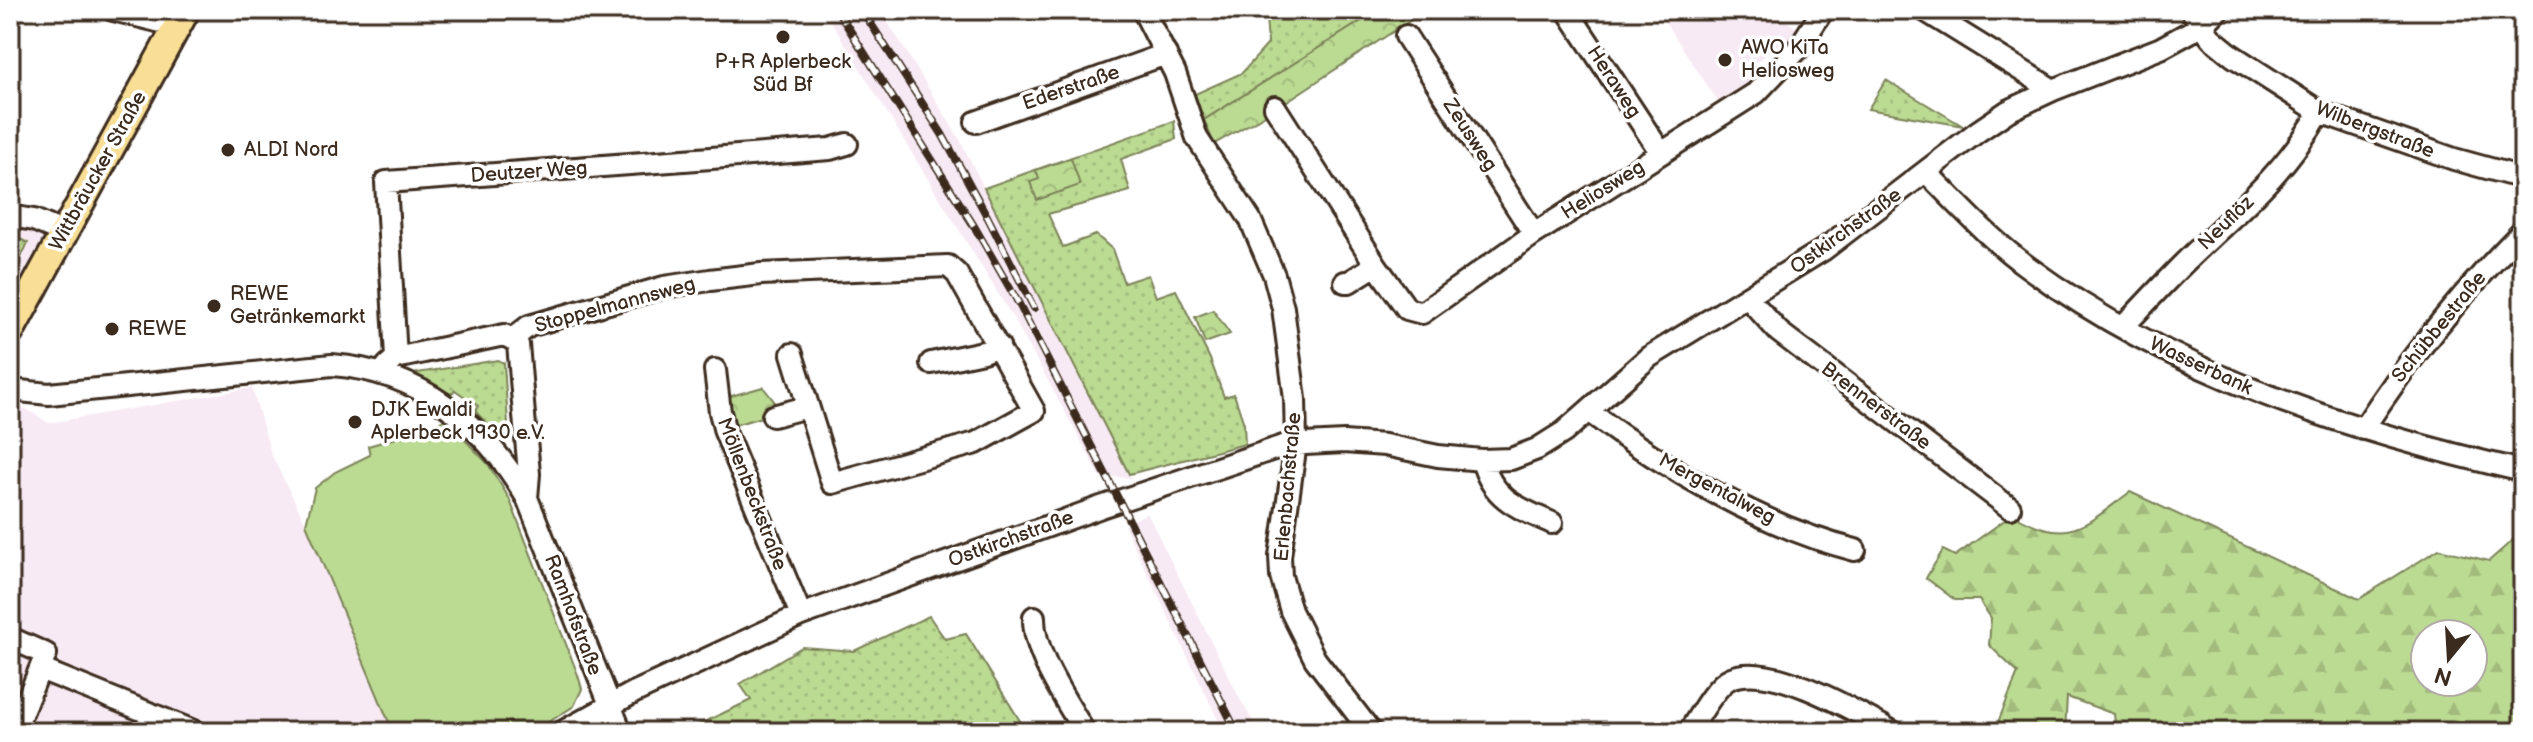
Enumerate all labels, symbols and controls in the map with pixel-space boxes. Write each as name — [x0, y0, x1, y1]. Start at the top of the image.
marker: P+R Aplerbeck Süd Bf — [774, 28, 792, 46]
place label: AWO KiTa Heliosweg — [1741, 36, 1834, 83]
street label: Heraweg — [1582, 41, 1646, 123]
place label: P+R Aplerbeck Süd Bf — [715, 50, 851, 97]
marker: AWO KiTa Heliosweg — [1716, 51, 1734, 69]
street label: Ederstraße — [1019, 60, 1123, 116]
street label: Wittbräucker Straße — [44, 87, 152, 255]
street label: Zeusweg — [1437, 93, 1502, 176]
street label: Wilbergstraße — [2312, 96, 2438, 164]
place label: ALDI Nord — [244, 138, 339, 162]
marker: ALDI Nord — [219, 141, 237, 159]
street label: Heliosweg — [1557, 155, 1649, 225]
street label: Deutzer Weg — [470, 156, 588, 188]
street label: Ostkirchstraße — [1786, 183, 1906, 279]
street label: Neuflöz — [2193, 190, 2259, 255]
street label: Schübbestraße — [2387, 266, 2491, 388]
street label: Stoppelmannsweg — [532, 272, 698, 338]
place label: REWE Getränkemarkt — [230, 282, 365, 329]
marker: REWE Getränkemarkt — [205, 297, 223, 315]
place label: REWE — [128, 317, 187, 341]
marker: REWE — [103, 320, 121, 338]
street label: Wasserbank — [2146, 332, 2257, 400]
street label: Brennerstraße — [1816, 357, 1936, 455]
place label: DJK Ewaldi Aplerbeck 1930 e.V. — [371, 398, 545, 445]
street label: Erlenbachstraße — [1270, 411, 1306, 563]
marker: DJK Ewaldi Aplerbeck 1930 e.V. — [346, 413, 364, 431]
street label: Möllenbeckstraße — [712, 414, 792, 574]
street label: Mergentalweg — [1655, 448, 1779, 530]
street label: Ostkirchstraße — [945, 505, 1077, 573]
street label: Ramhofstraße — [539, 551, 607, 679]
north arrow — [2409, 618, 2489, 698]
text: N — [2431, 660, 2455, 691]

